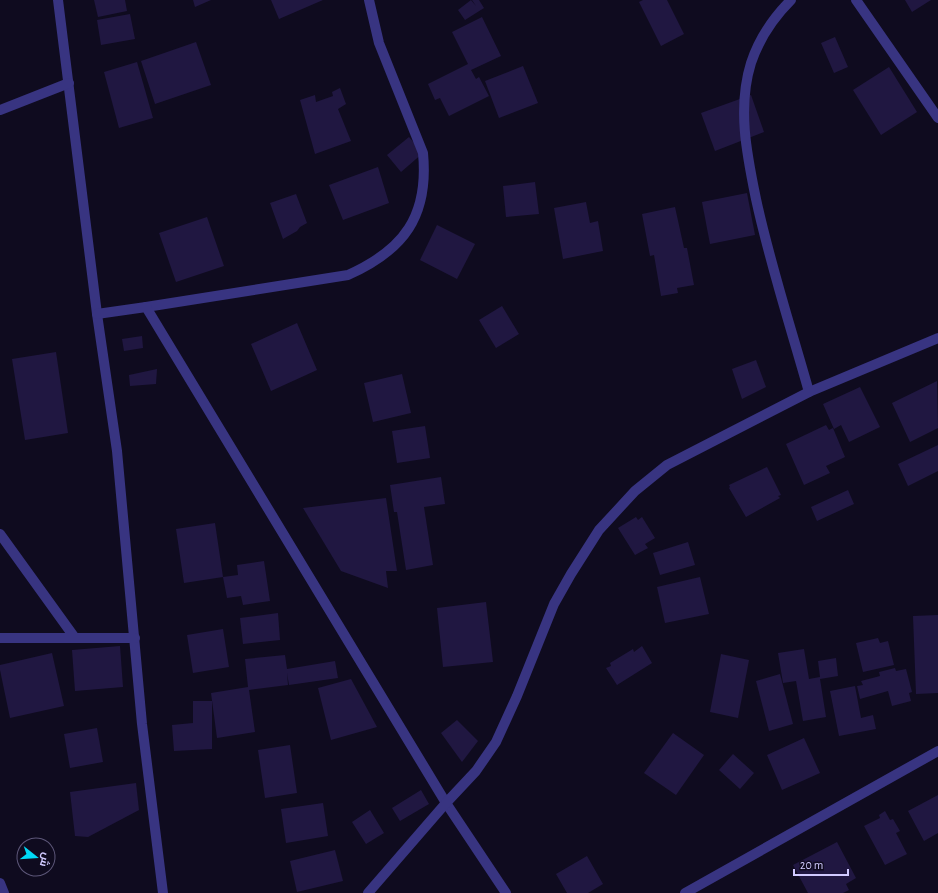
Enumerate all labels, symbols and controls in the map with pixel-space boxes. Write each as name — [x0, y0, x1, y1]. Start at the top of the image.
north arrow — [16, 837, 56, 877]
text: ش — [37, 851, 52, 868]
scale bar — [794, 851, 848, 877]
text: 20 m — [800, 859, 823, 871]

